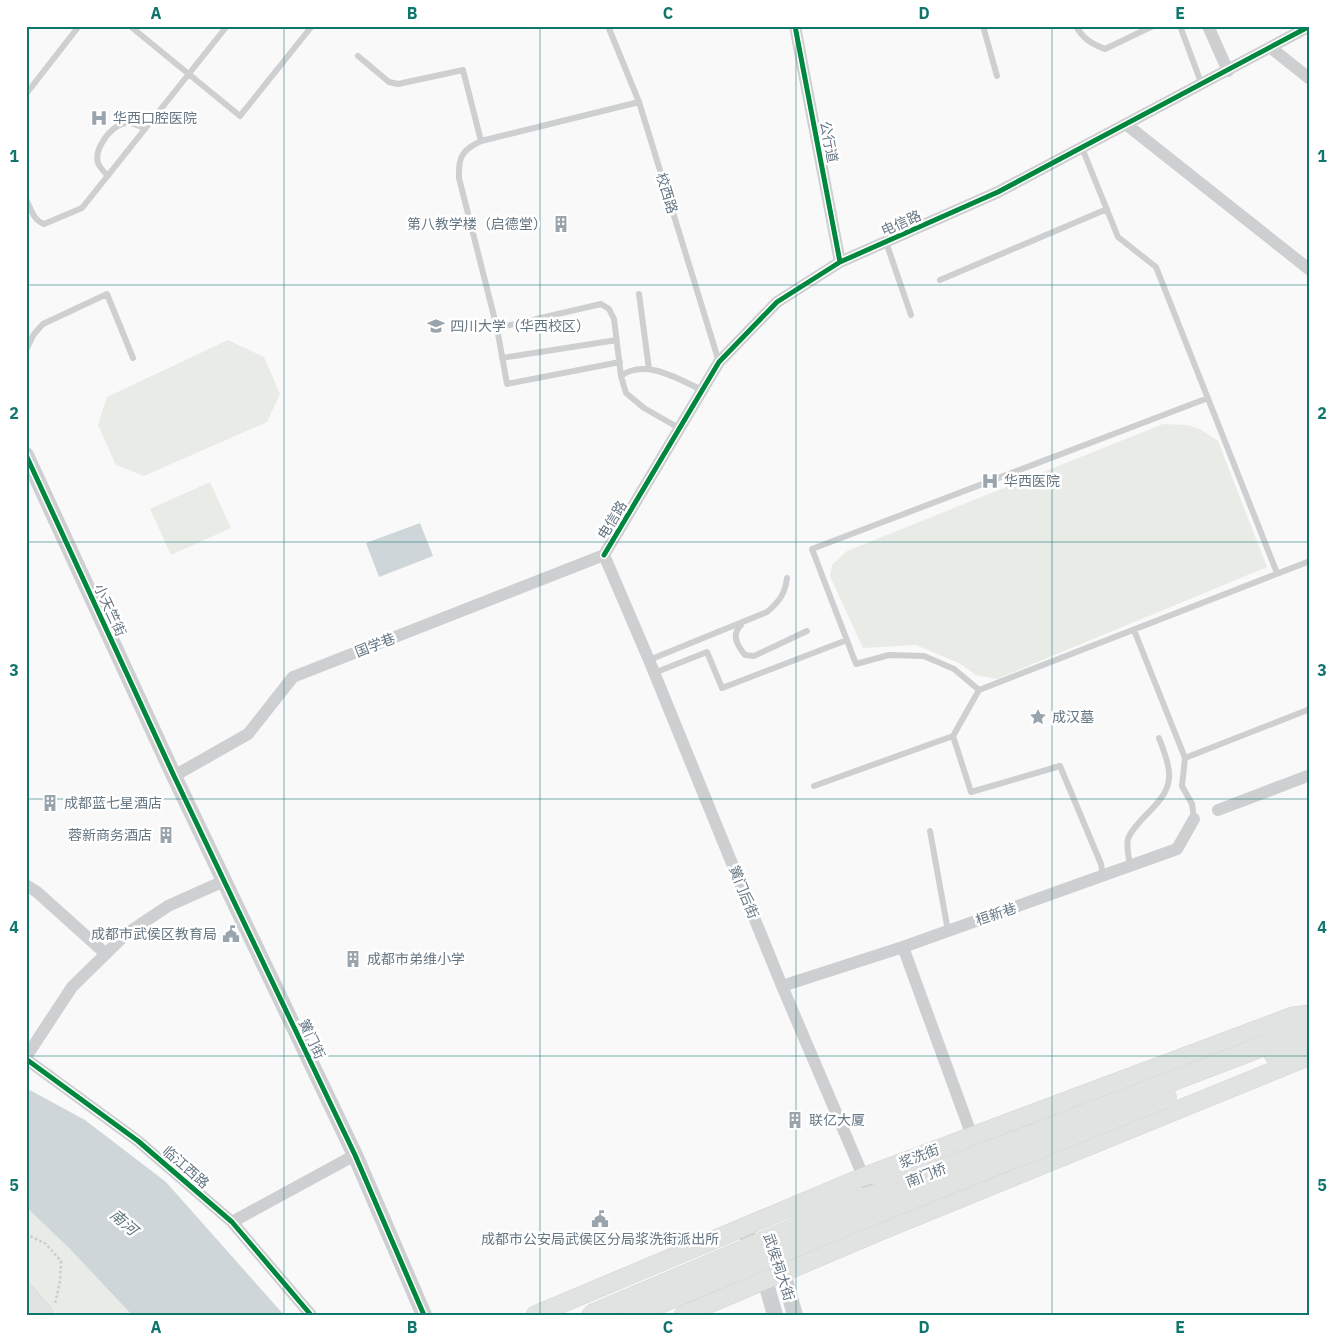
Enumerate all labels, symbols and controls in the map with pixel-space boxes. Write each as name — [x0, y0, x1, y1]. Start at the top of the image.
text: A — [151, 3, 162, 23]
text: B — [407, 3, 418, 23]
text: C — [663, 3, 673, 23]
text: D — [918, 3, 930, 23]
text: E — [1175, 3, 1185, 23]
hospital icon: 华西口腔医院 — [89, 108, 109, 128]
place label: 华西口腔医院 — [113, 109, 197, 127]
street label: 公行道 — [816, 120, 842, 164]
text: 1 — [9, 146, 19, 166]
text: 1 — [1317, 146, 1327, 166]
street label: 校西路 — [652, 170, 682, 216]
street label: 电信路 — [878, 206, 924, 240]
building icon: 第八教学楼（启德堂） — [551, 214, 571, 234]
place label: 第八教学楼（启德堂） — [407, 215, 547, 233]
school or university icon: 四川大学（华西校区） — [426, 316, 446, 336]
place label: 四川大学（华西校区） — [450, 317, 590, 335]
text: 2 — [9, 403, 19, 423]
text: 2 — [1317, 403, 1327, 423]
hospital icon: 华西医院 — [980, 471, 1000, 491]
place label: 华西医院 — [1004, 472, 1060, 490]
street label: 电信路 — [593, 497, 631, 543]
street label: 小天竺街 — [90, 581, 130, 639]
street label: 国学巷 — [352, 629, 398, 661]
text: 3 — [9, 660, 19, 680]
text: 3 — [1317, 660, 1327, 680]
place icon: 成汉墓 — [1028, 707, 1048, 727]
place label: 成汉墓 — [1052, 708, 1094, 726]
building icon: 成都蓝七星酒店 — [40, 793, 60, 813]
place label: 成都蓝七星酒店 — [64, 794, 162, 812]
building icon: 蓉新商务酒店 — [156, 825, 176, 845]
place label: 蓉新商务酒店 — [68, 826, 152, 844]
street label: 黉门后街 — [725, 863, 763, 921]
street label: 桓新巷 — [973, 899, 1019, 929]
text: 4 — [9, 917, 19, 937]
text: 4 — [1317, 917, 1327, 937]
public building icon: 成都市武侯区教育局 — [221, 924, 241, 944]
place label: 成都市武侯区教育局 — [91, 925, 217, 943]
building icon: 成都市弟维小学 — [343, 949, 363, 969]
place label: 成都市弟维小学 — [367, 950, 465, 968]
street label: 黉门街 — [295, 1016, 329, 1062]
building icon: 联亿大厦 — [785, 1110, 805, 1130]
place label: 联亿大厦 — [809, 1111, 865, 1129]
street label: 浆洗街 — [896, 1140, 942, 1172]
street label: 临江西路 — [159, 1142, 213, 1192]
street label: 南门桥 — [903, 1159, 949, 1191]
text: 5 — [9, 1175, 19, 1195]
text: 5 — [1317, 1175, 1327, 1195]
water label: 南河 — [106, 1205, 144, 1241]
public building icon: 成都市公安局武侯区分局浆洗街派出所 — [590, 1209, 610, 1229]
place label: 成都市公安局武侯区分局浆洗街派出所 — [481, 1230, 719, 1248]
street label: 武侯祠大街 — [760, 1231, 798, 1303]
text: A — [151, 1317, 162, 1337]
text: B — [407, 1317, 418, 1337]
text: C — [663, 1317, 673, 1337]
text: D — [918, 1317, 930, 1337]
text: E — [1175, 1317, 1185, 1337]

